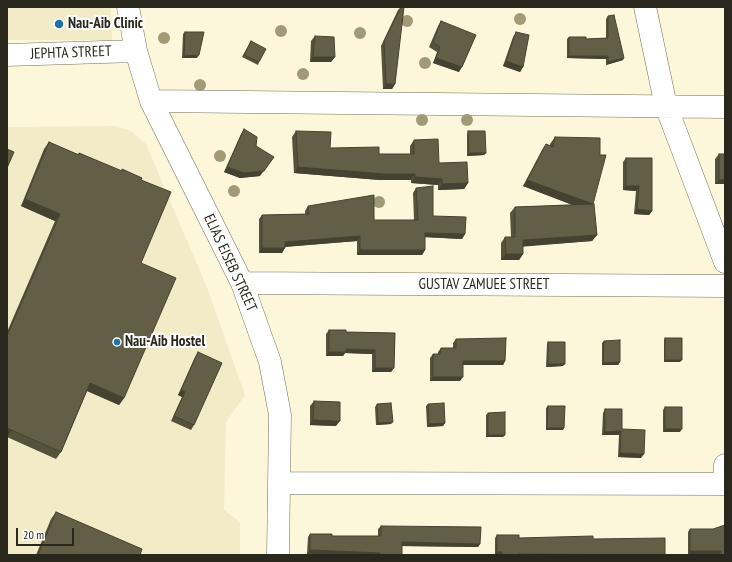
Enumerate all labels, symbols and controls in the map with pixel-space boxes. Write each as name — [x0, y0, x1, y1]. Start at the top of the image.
place label: Nau-Aib Clinic — [68, 15, 143, 33]
marker: Nau-Aib Clinic — [53, 18, 65, 30]
street label: JEPHTA STREET — [30, 43, 112, 63]
street label: ELIAS EISEB STREET — [199, 211, 261, 315]
street label: GUSTAV ZAMUEE STREET — [419, 276, 549, 294]
place label: Nau-Aib Hostel — [125, 333, 205, 351]
marker: Nau-Aib Hostel — [112, 337, 122, 347]
scale bar — [18, 520, 76, 546]
text: 20 m — [23, 527, 44, 542]

